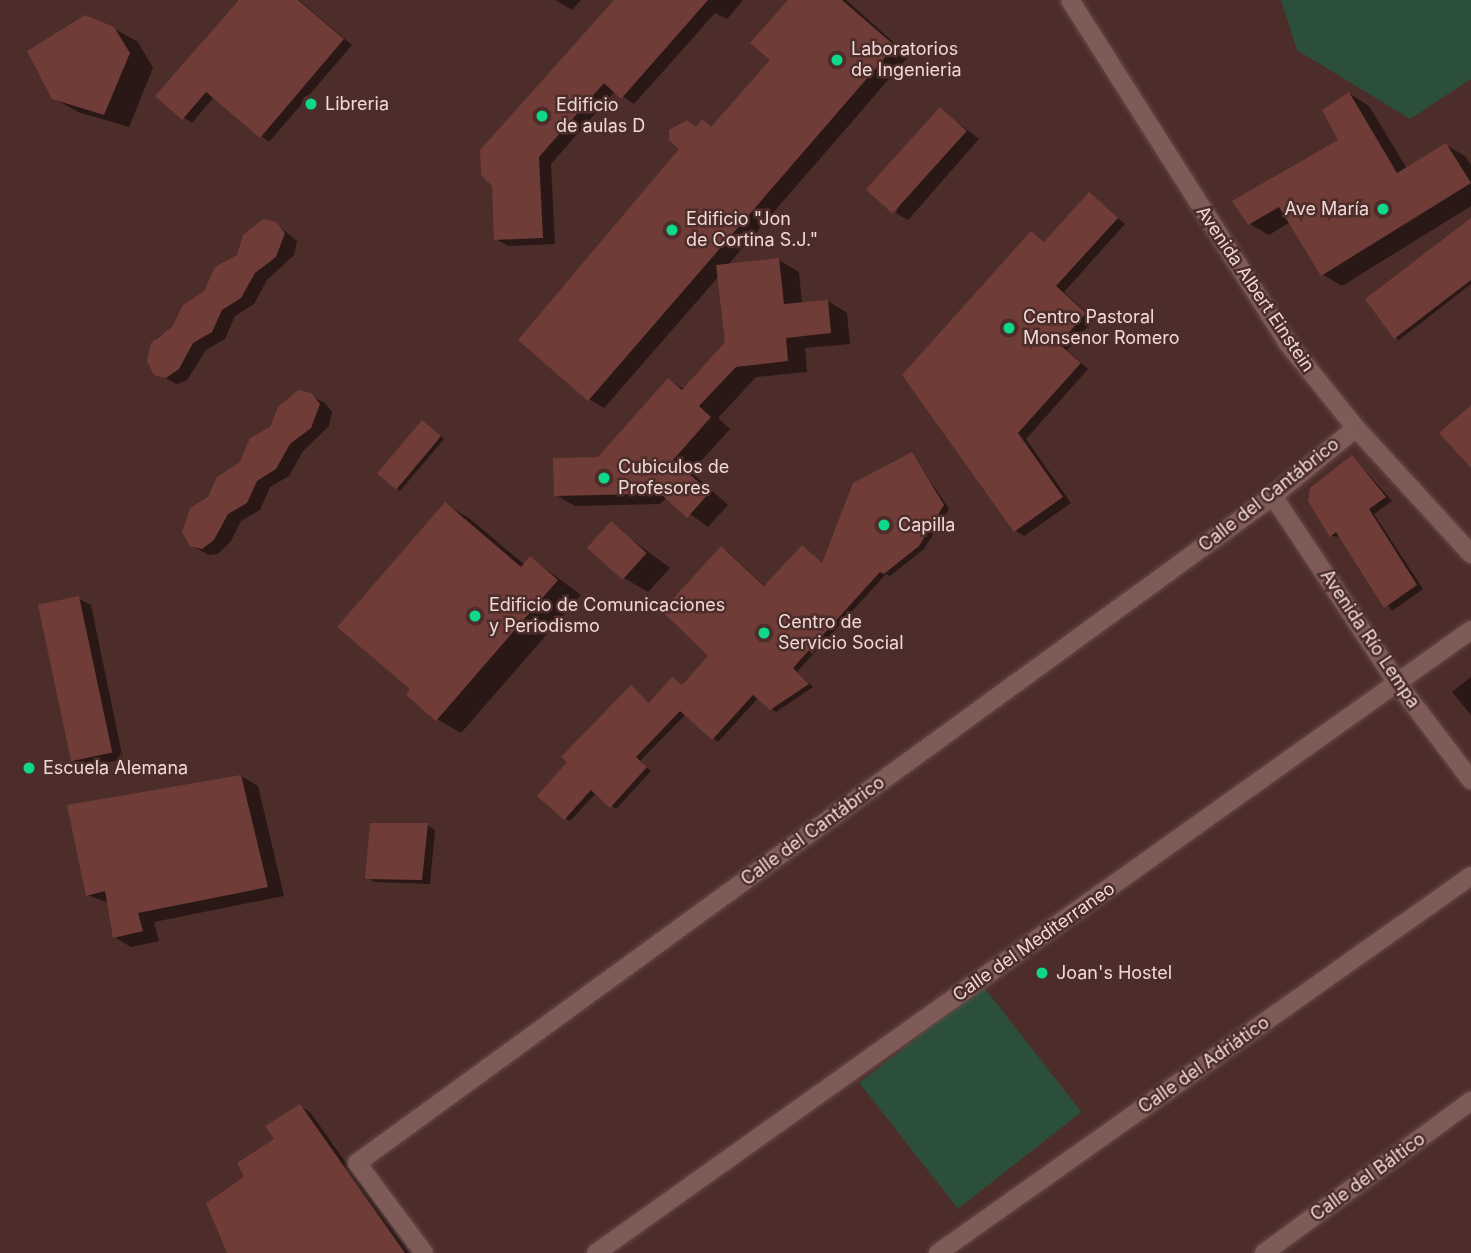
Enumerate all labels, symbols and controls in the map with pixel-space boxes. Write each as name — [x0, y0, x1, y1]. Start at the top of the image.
place label: Laboratorios de Ingenieria — [851, 39, 962, 82]
marker: Laboratorios de Ingenieria — [829, 52, 845, 68]
place label: Libreria — [325, 93, 389, 115]
place label: Edificio de aulas D — [556, 95, 645, 138]
marker: Libreria — [303, 96, 319, 112]
marker: Edificio de aulas D — [534, 108, 550, 124]
place label: Ave María — [1285, 198, 1369, 220]
marker: Ave María — [1375, 201, 1391, 217]
street label: Avenida Albert Einstein — [1191, 202, 1319, 376]
place label: Edificio "Jon de Cortina S.J." — [686, 209, 818, 252]
marker: Edificio "Jon de Cortina S.J." — [664, 222, 680, 238]
place label: Centro Pastoral Monsenor Romero — [1023, 307, 1180, 350]
marker: Centro Pastoral Monsenor Romero — [1001, 320, 1017, 336]
street label: Calle del Cantábrico — [1195, 434, 1343, 556]
place label: Cubiculos de Profesores — [618, 457, 729, 500]
marker: Cubiculos de Profesores — [596, 470, 612, 486]
place label: Capilla — [898, 514, 955, 536]
marker: Capilla — [876, 517, 892, 533]
street label: Avenida Río Lempa — [1316, 566, 1424, 712]
place label: Edificio de Comunicaciones y Periodismo — [489, 595, 725, 638]
marker: Edificio de Comunicaciones y Periodismo — [467, 608, 483, 624]
place label: Centro de Servicio Social — [778, 612, 904, 654]
marker: Centro de Servicio Social — [756, 625, 772, 641]
place label: Escuela Alemana — [43, 757, 188, 779]
marker: Escuela Alemana — [21, 760, 37, 776]
street label: Calle del Cantábrico — [737, 772, 889, 890]
street label: Calle del Mediterraneo — [949, 878, 1119, 1006]
place label: Joan's Hostel — [1056, 962, 1172, 984]
marker: Joan's Hostel — [1034, 965, 1050, 981]
street label: Calle del Adriático — [1134, 1012, 1274, 1118]
street label: Calle del Báltico — [1307, 1128, 1429, 1226]

